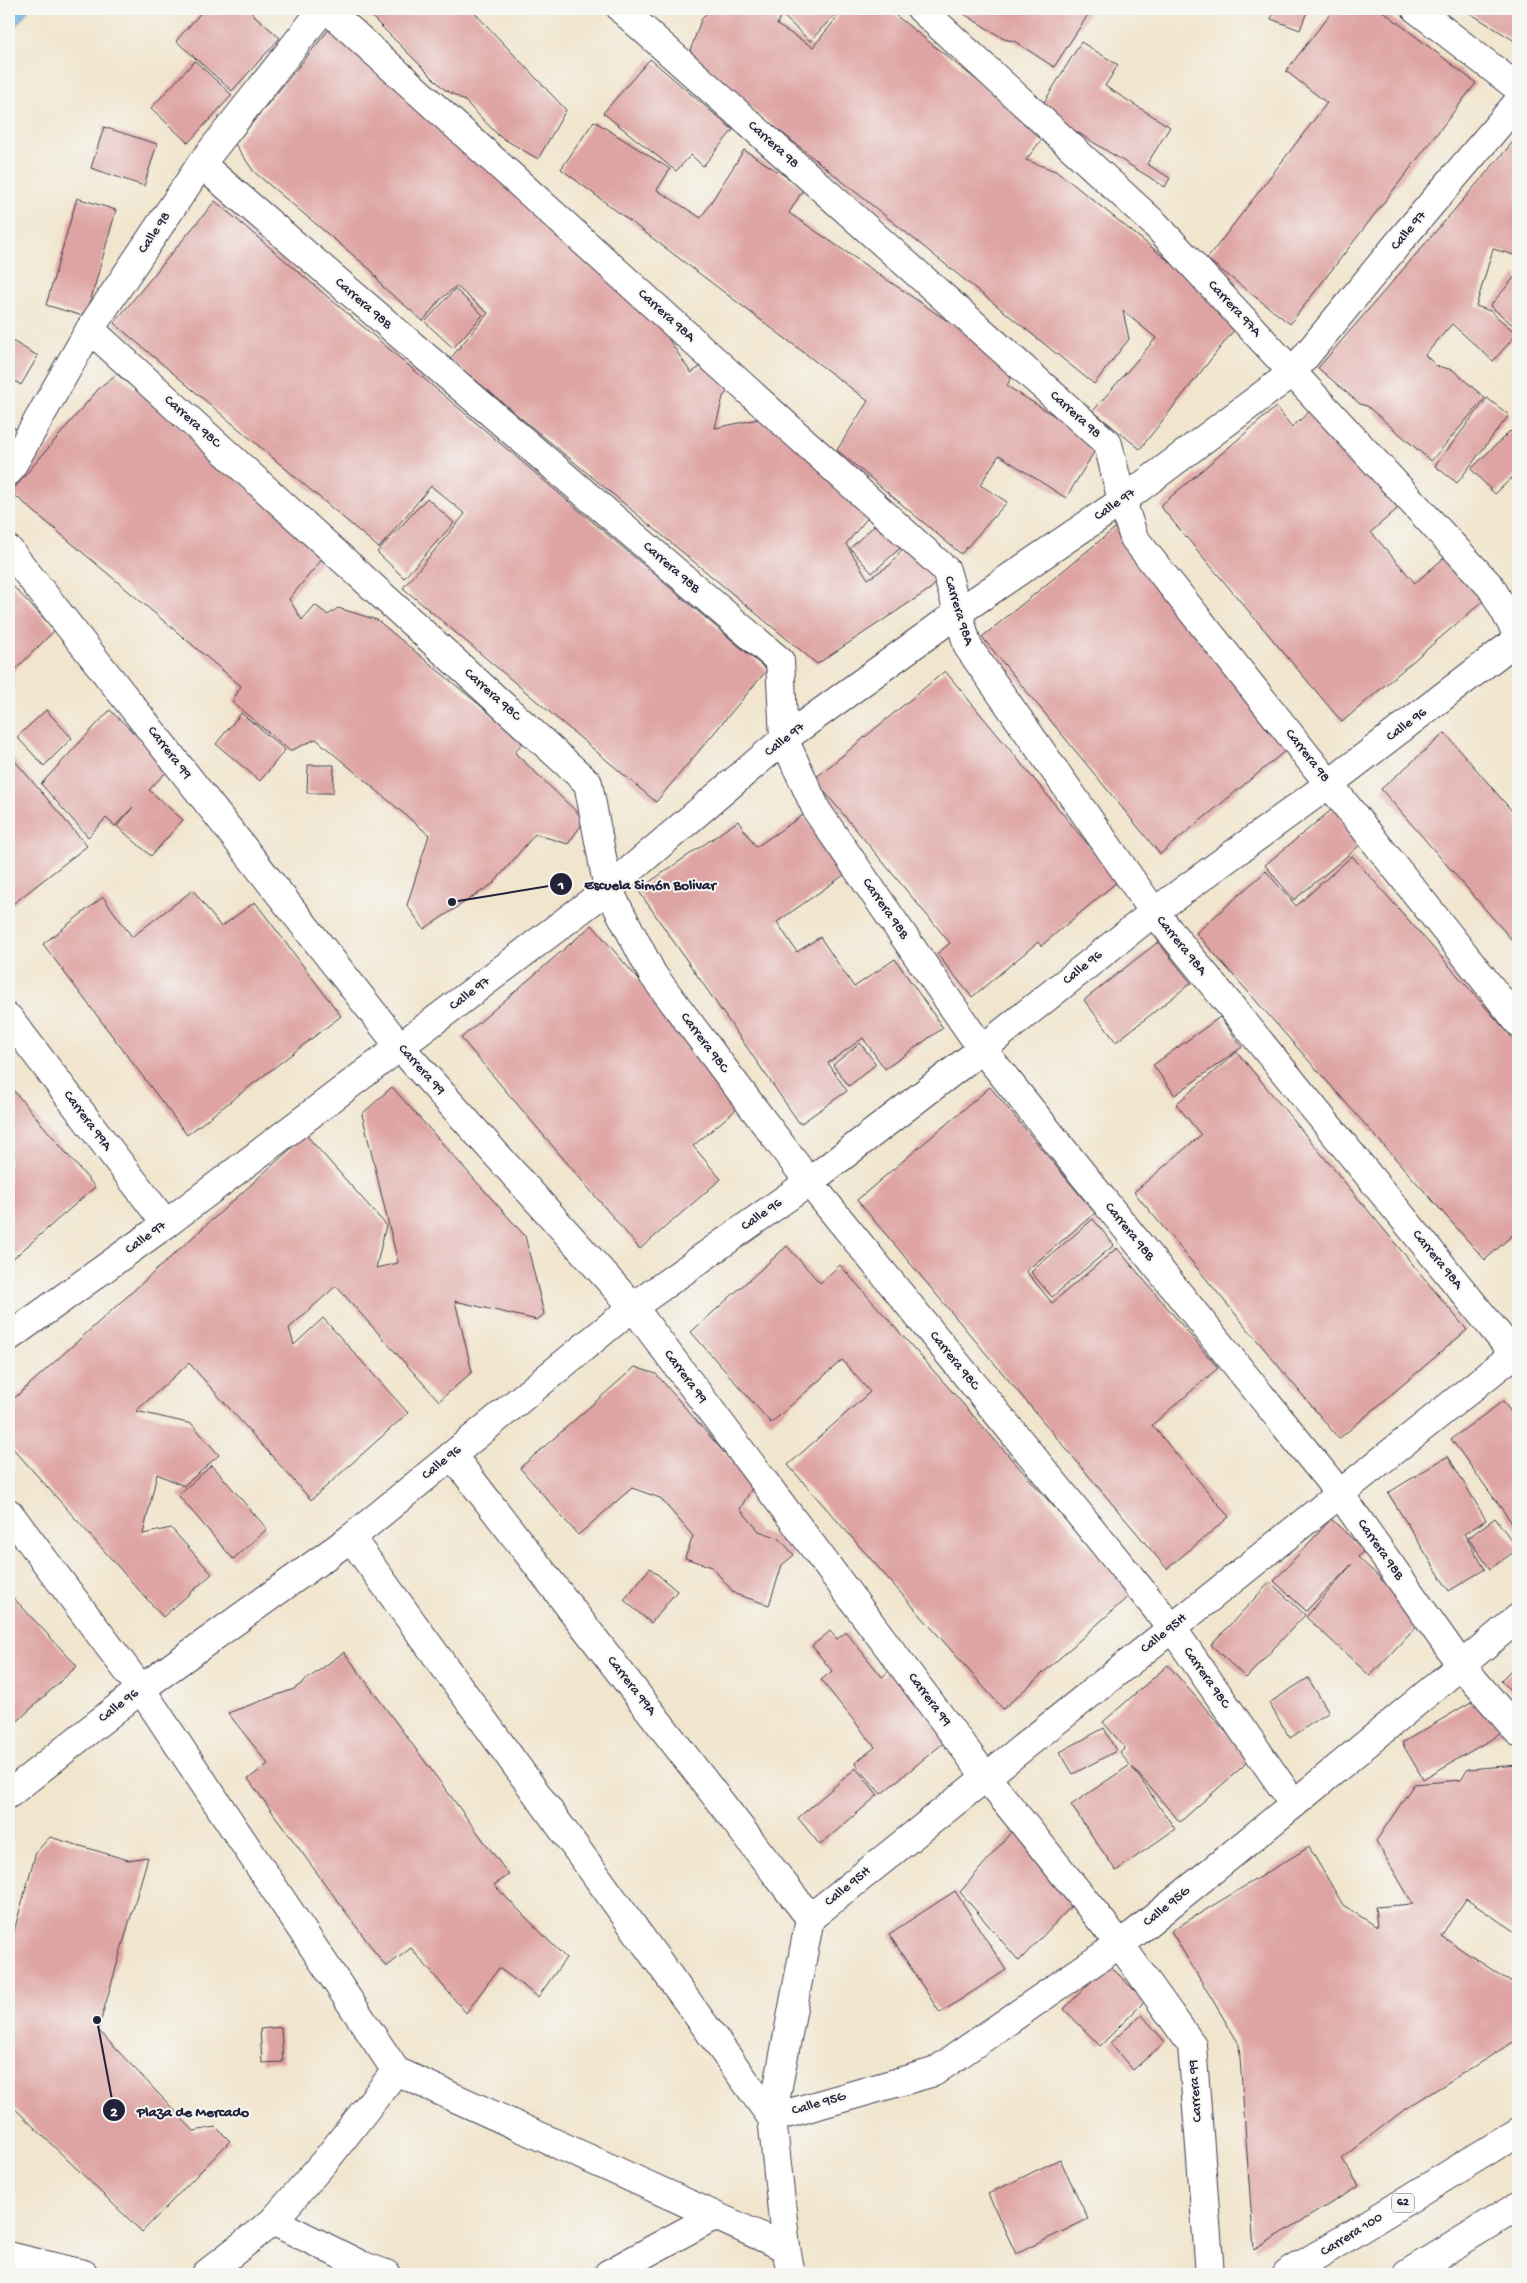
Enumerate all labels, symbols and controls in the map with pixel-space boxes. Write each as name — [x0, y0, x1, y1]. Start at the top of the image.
street label: Carrera 98 — [744, 118, 802, 173]
street label: Calle 97 — [1388, 207, 1431, 254]
street label: Calle 98 — [135, 209, 175, 257]
street label: Carrera 98B — [331, 274, 396, 334]
street label: Carrera 97A — [1204, 277, 1265, 341]
street label: Carrera 98A — [634, 286, 699, 347]
street label: Carrera 98 — [1046, 388, 1104, 443]
street label: Carrera 98C — [160, 392, 225, 453]
street label: Calle 97 — [1091, 484, 1139, 525]
street label: Carrera 98B — [639, 538, 704, 598]
street label: Carrera 98A — [939, 574, 977, 648]
street label: Carrera 98C — [460, 665, 525, 726]
street label: Calle 96 — [1383, 704, 1431, 746]
street label: Calle 97 — [761, 719, 809, 761]
street label: Carrera 99 — [143, 723, 195, 783]
street label: Carrera 98 — [1281, 726, 1333, 786]
callout: Escuela Simón Bolivar — [549, 869, 725, 899]
street label: Carrera 98B — [858, 875, 913, 943]
text: 1 — [557, 877, 564, 895]
text: Escuela Simón Bolivar — [584, 877, 717, 895]
street label: Carrera 98A — [1152, 913, 1211, 980]
street label: Calle 96 — [1060, 946, 1107, 989]
street label: Calle 97 — [446, 973, 494, 1015]
street label: Carrera 98C — [676, 1010, 733, 1078]
street label: Carrera 99 — [394, 1041, 448, 1099]
street label: Carrera 99A — [59, 1088, 116, 1155]
street label: Calle 96 — [738, 1194, 787, 1235]
street label: Carrera 98B — [1100, 1199, 1158, 1265]
street label: Calle 97 — [122, 1217, 170, 1259]
street label: Carrera 98A — [1408, 1227, 1467, 1294]
street label: Carrera 98C — [925, 1328, 984, 1395]
street label: Carrera 99 — [659, 1347, 711, 1407]
street label: Calle 96 — [419, 1441, 466, 1484]
street label: Carrera 98B — [1353, 1516, 1408, 1584]
street label: Calle 95H — [1137, 1610, 1191, 1658]
street label: Carrera 98C — [1179, 1644, 1234, 1713]
street label: Carrera 99A — [602, 1653, 660, 1720]
street label: Carrera 99 — [903, 1670, 955, 1730]
street label: Calle 96 — [96, 1685, 143, 1727]
street label: Calle 95H — [821, 1863, 875, 1911]
street label: Calle 95G — [1140, 1882, 1195, 1931]
street label: Carrera 99 — [1185, 2059, 1207, 2123]
street label: Calle 95G — [790, 2088, 849, 2120]
callout: Plaza de Mercado — [102, 2095, 259, 2125]
text: 2 — [110, 2104, 118, 2122]
text: Plaza de Mercado — [136, 2104, 249, 2122]
road number: 62 — [1392, 2194, 1414, 2212]
street label: Carrera 100 — [1318, 2209, 1386, 2261]

